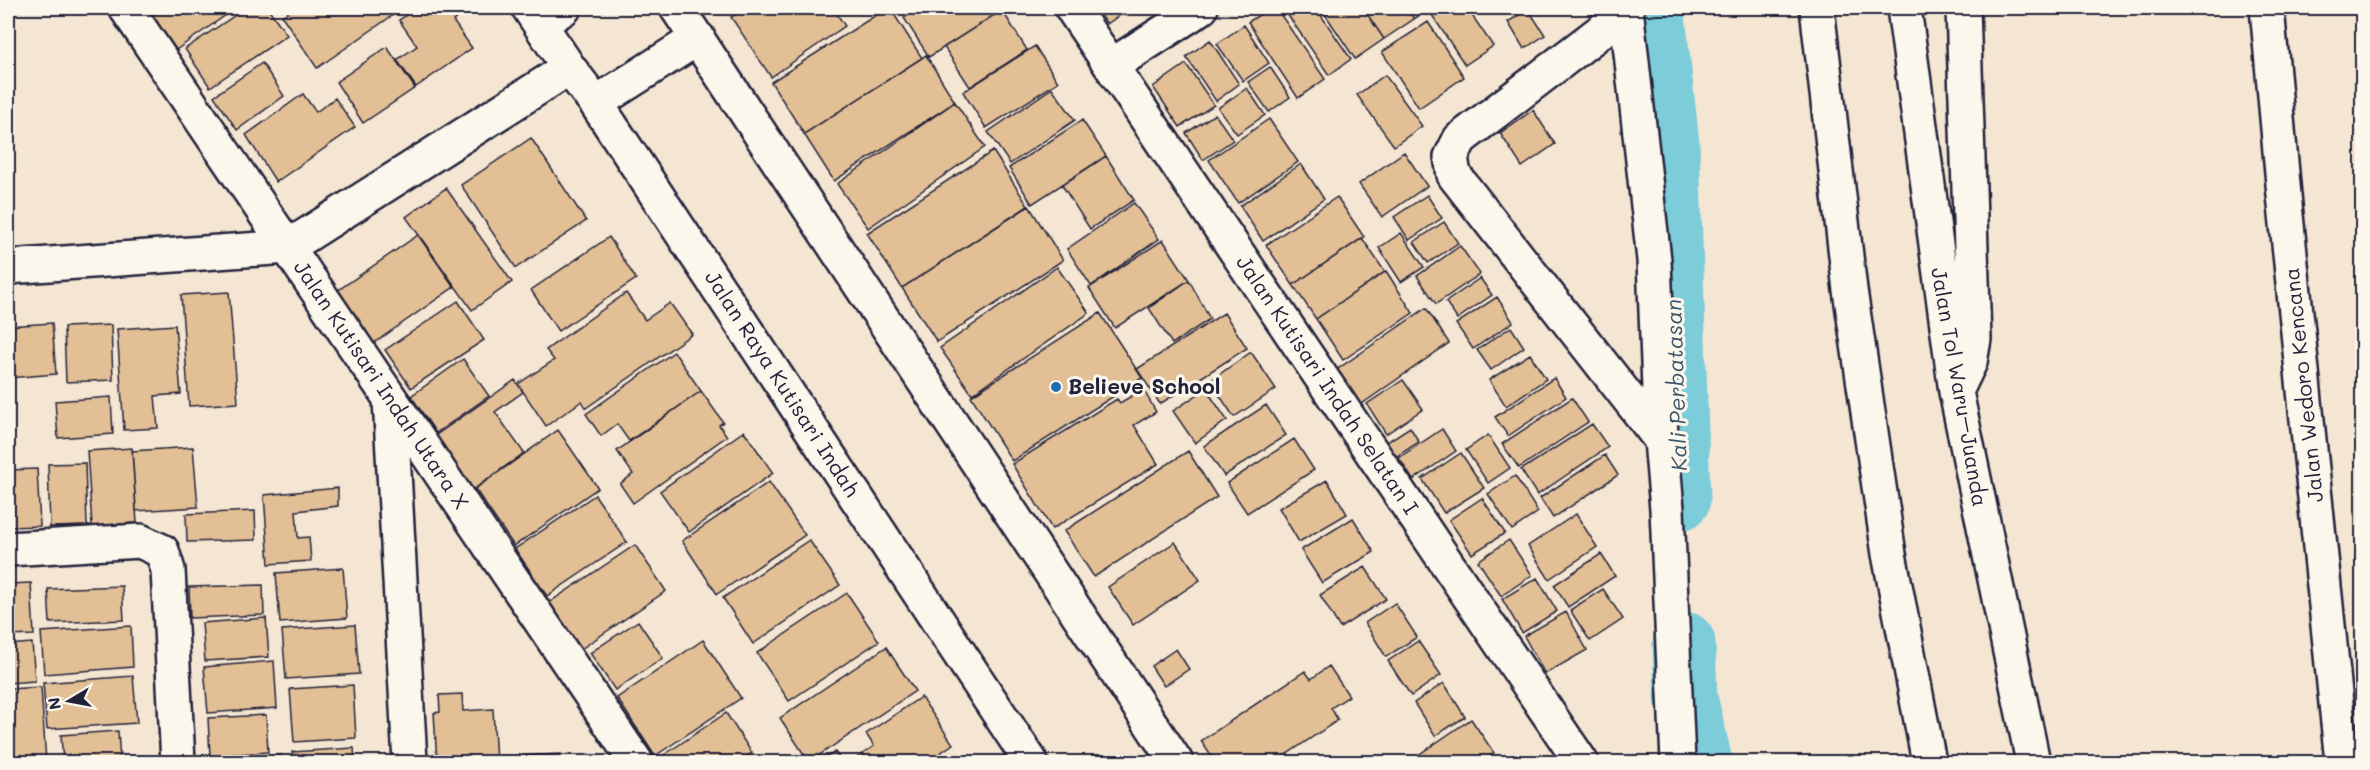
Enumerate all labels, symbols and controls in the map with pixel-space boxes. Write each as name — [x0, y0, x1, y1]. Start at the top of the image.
street label: Jalan Kutisari Indah Selatan I — [1231, 249, 1425, 519]
street label: Jalan Kutisari Indah Utara X — [289, 254, 476, 514]
street label: Jalan Raya Kutisari Indah — [700, 265, 867, 501]
street label: Jalan Tol Waru–Juanda — [1926, 265, 1995, 508]
street label: Jalan Wedoro Kencana — [2277, 267, 2328, 504]
water label: Kali Perbatasan — [1658, 298, 1693, 472]
place label: Believe School — [1068, 372, 1220, 399]
marker: Believe School — [1049, 380, 1063, 394]
north arrow — [39, 671, 99, 731]
text: N — [42, 696, 65, 712]

